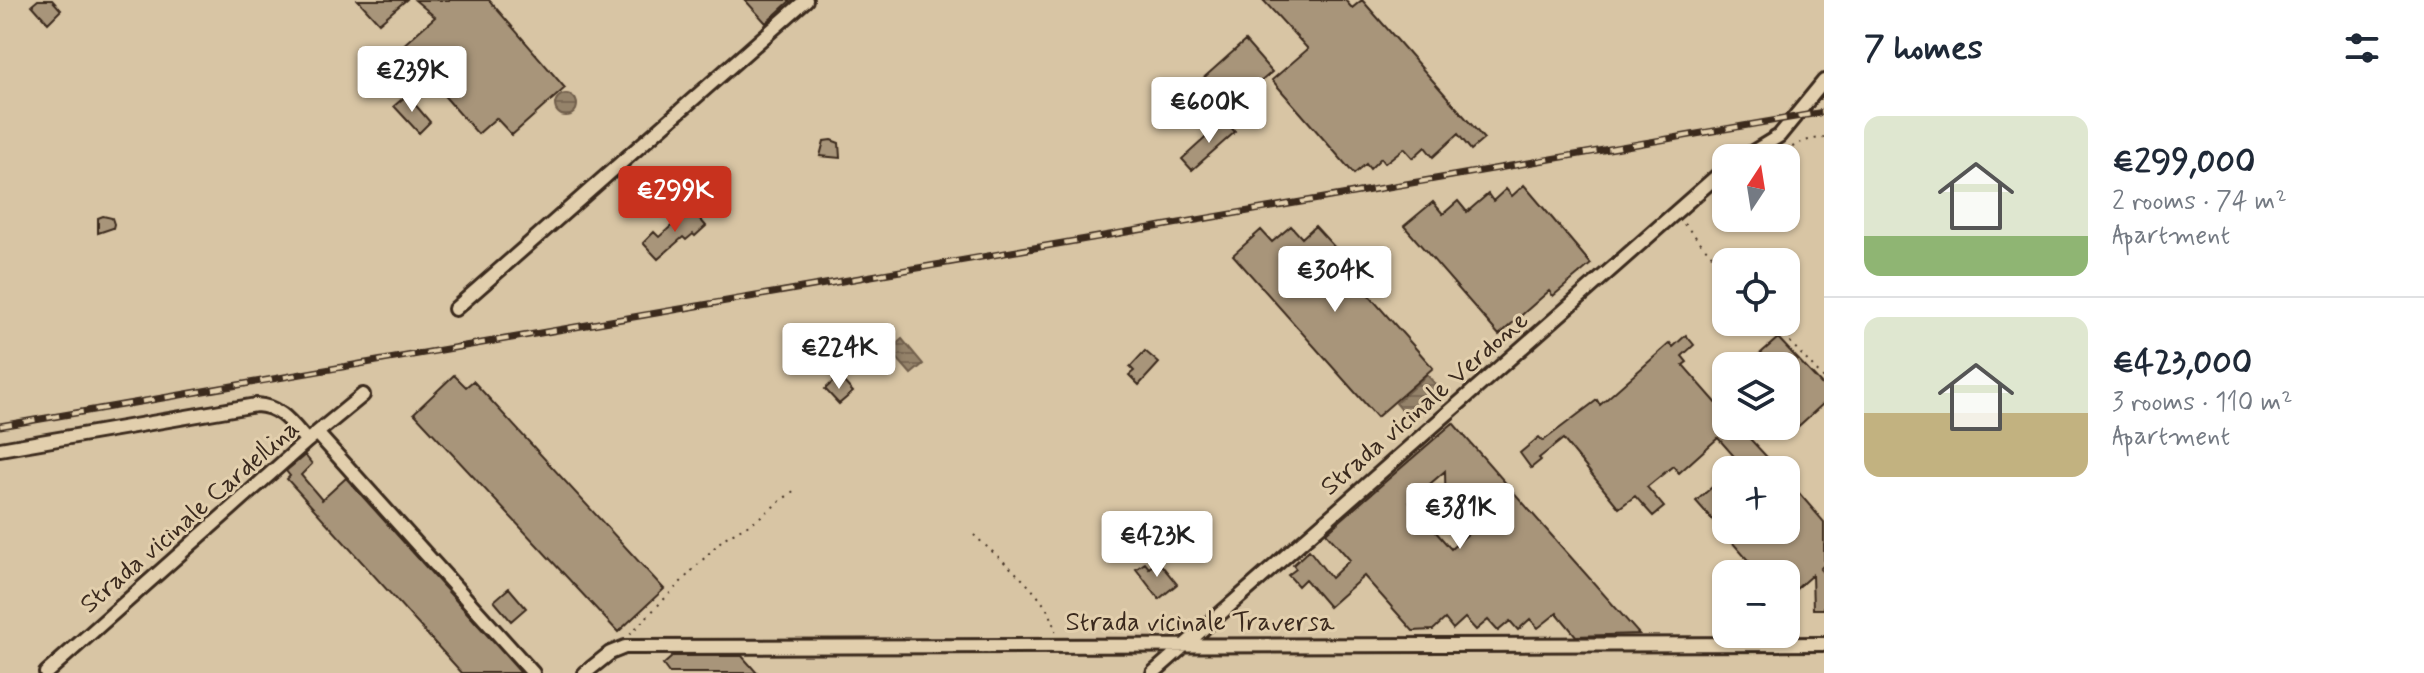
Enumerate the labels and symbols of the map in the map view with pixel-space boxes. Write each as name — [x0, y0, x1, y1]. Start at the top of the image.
pin: €239K — [356, 46, 468, 114]
pin: €600K — [1153, 77, 1265, 145]
north arrow — [1712, 144, 1800, 232]
pin: €299K — [619, 166, 731, 234]
pin: €304K — [1279, 246, 1391, 314]
street label: Strada vicinale Verdone — [1314, 304, 1536, 504]
pin: €224K — [783, 323, 895, 391]
street label: Strada vicinale Cardellina — [73, 412, 307, 622]
pin: €381K — [1404, 483, 1516, 551]
pin: €423K — [1101, 511, 1213, 579]
street label: Strada vicinale Traversa — [1065, 606, 1335, 640]

